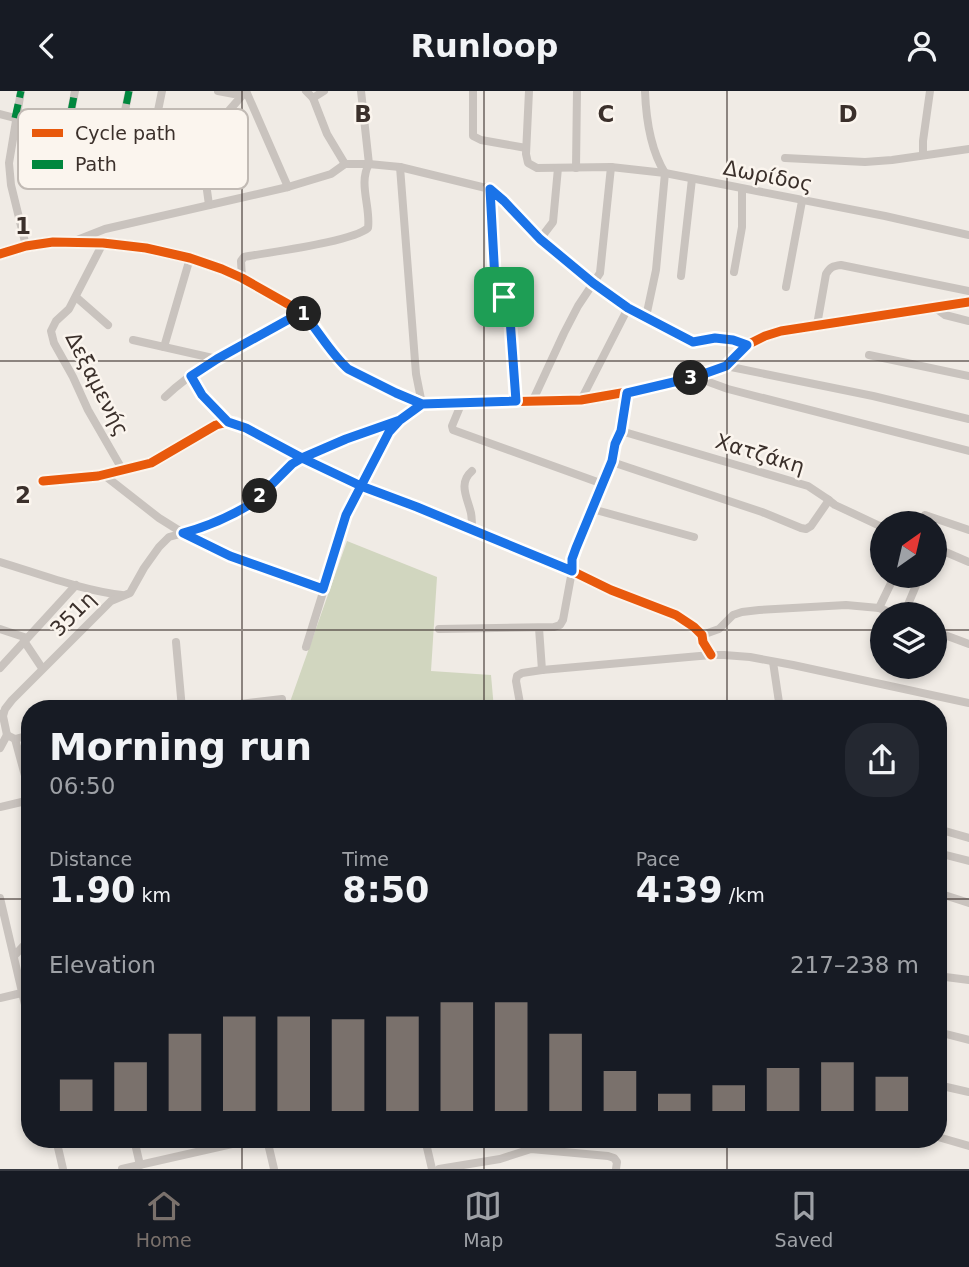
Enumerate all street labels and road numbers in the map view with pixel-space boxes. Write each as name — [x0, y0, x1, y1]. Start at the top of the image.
street label: Δωρίδος — [721, 156, 815, 196]
street label: Δεξαμενής — [61, 328, 133, 440]
street label: Χατζάκη — [713, 429, 807, 479]
street label: 351η — [46, 587, 100, 641]

